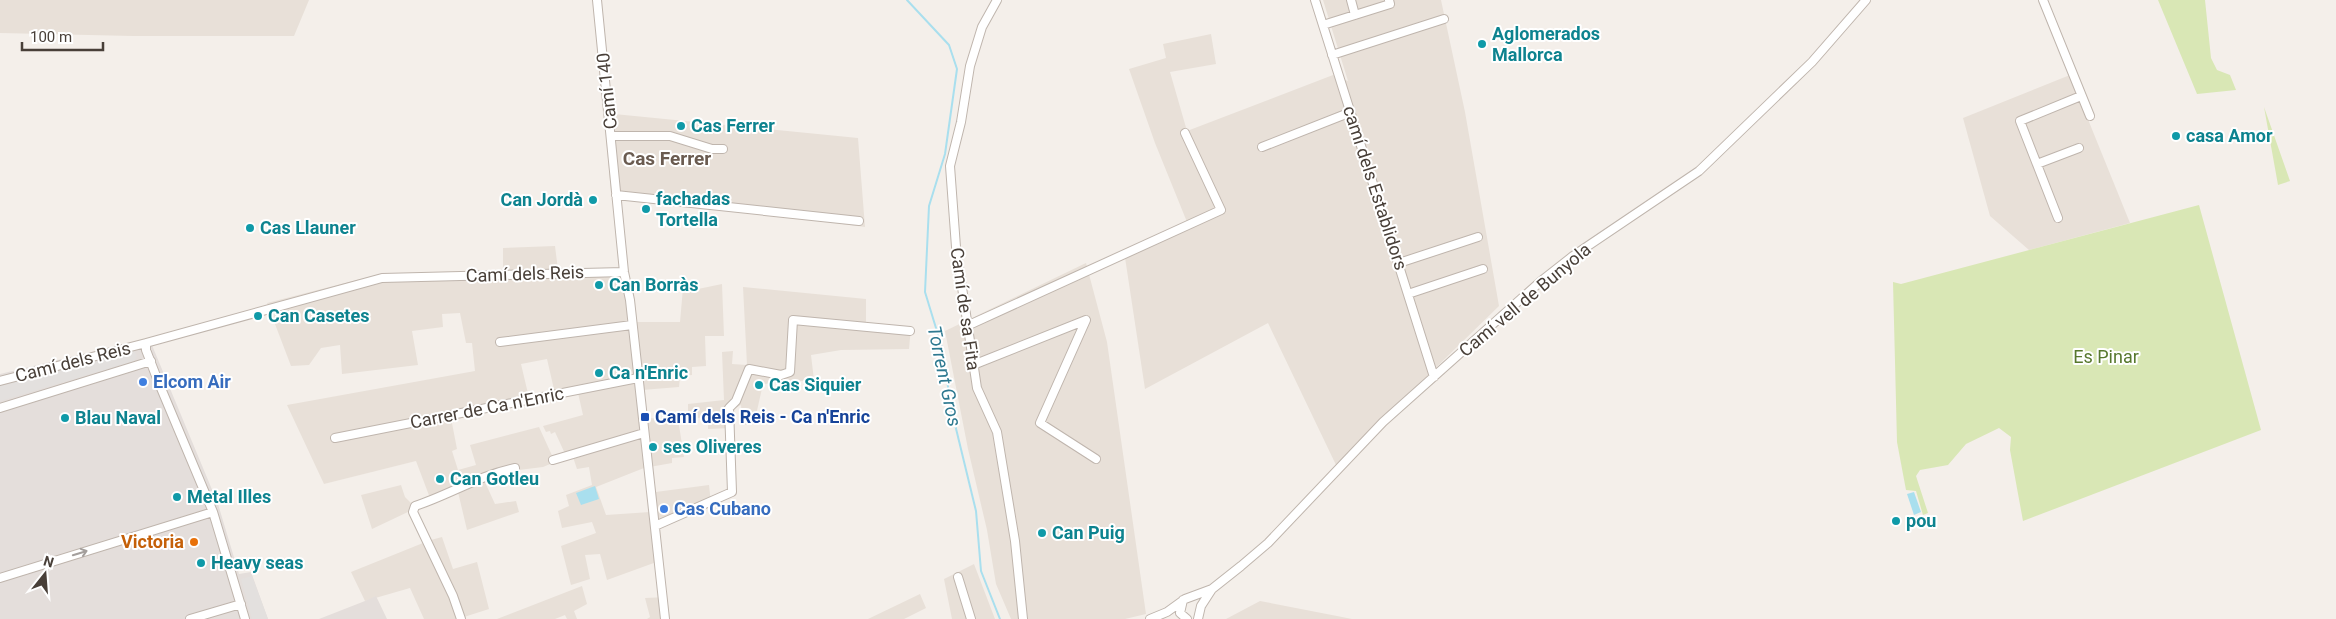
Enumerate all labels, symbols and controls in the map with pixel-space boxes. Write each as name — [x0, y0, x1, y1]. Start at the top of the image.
scale bar — [22, 20, 104, 52]
place label: Aglomerados Mallorca — [1492, 23, 1600, 65]
text: 100 m — [30, 28, 72, 46]
marker: Aglomerados Mallorca — [1476, 38, 1488, 50]
street label: Camí 140 — [592, 52, 621, 130]
street label: camí dels Establidors — [1339, 103, 1412, 273]
place label: Cas Ferrer — [691, 115, 775, 136]
marker: Cas Ferrer — [675, 120, 687, 132]
place label: casa Amor — [2186, 125, 2273, 146]
marker: casa Amor — [2170, 130, 2182, 142]
district label: Cas Ferrer — [623, 147, 711, 170]
place label: fachadas Tortella — [656, 188, 730, 230]
place label: Can Jordà — [501, 189, 583, 210]
marker: Can Jordà — [587, 194, 599, 206]
marker: fachadas Tortella — [640, 203, 652, 215]
place label: Cas Llauner — [260, 217, 356, 238]
marker: Cas Llauner — [244, 222, 256, 234]
street label: Camí vell de Bunyola — [1454, 238, 1595, 361]
street label: Camí de sa Fita — [946, 246, 985, 372]
street label: Camí dels Reis — [465, 261, 584, 286]
place label: Can Borràs — [609, 274, 698, 295]
marker: Can Borràs — [593, 279, 605, 291]
place label: Can Casetes — [268, 305, 369, 326]
marker: Can Casetes — [252, 310, 264, 322]
water label: Torrent Gros — [923, 324, 966, 428]
street label: Camí dels Reis — [13, 337, 133, 386]
park label: Es Pinar — [2073, 346, 2139, 367]
place label: Ca n'Enric — [609, 362, 688, 383]
marker: Ca n'Enric — [593, 367, 605, 379]
place label: Elcom Air — [153, 371, 231, 392]
place label: Cas Siquier — [769, 374, 862, 395]
marker: Elcom Air — [137, 376, 149, 388]
marker: Cas Siquier — [753, 379, 765, 391]
street label: Carrer de Ca n'Enric — [408, 382, 565, 433]
place label: Camí dels Reis - Ca n'Enric — [655, 406, 870, 427]
place label: Blau Naval — [75, 407, 161, 428]
marker: Camí dels Reis - Ca n'Enric — [639, 411, 651, 423]
marker: Blau Naval — [59, 412, 71, 424]
place label: ses Oliveres — [663, 436, 762, 457]
marker: ses Oliveres — [647, 441, 659, 453]
place label: Can Gotleu — [450, 468, 539, 489]
marker: Can Gotleu — [434, 473, 446, 485]
place label: Metal Illes — [187, 486, 271, 507]
marker: Metal Illes — [171, 491, 183, 503]
place label: Cas Cubano — [674, 498, 771, 519]
marker: Cas Cubano — [658, 503, 670, 515]
place label: pou — [1906, 510, 1936, 531]
marker: pou — [1890, 515, 1902, 527]
place label: Can Puig — [1052, 522, 1125, 543]
marker: Can Puig — [1036, 527, 1048, 539]
place label: Victoria — [121, 531, 184, 552]
marker: Victoria — [188, 536, 200, 548]
one-way arrow — [72, 548, 88, 558]
north arrow — [20, 549, 70, 599]
text: N — [42, 552, 56, 571]
place label: Heavy seas — [211, 552, 303, 573]
marker: Heavy seas — [195, 557, 207, 569]

